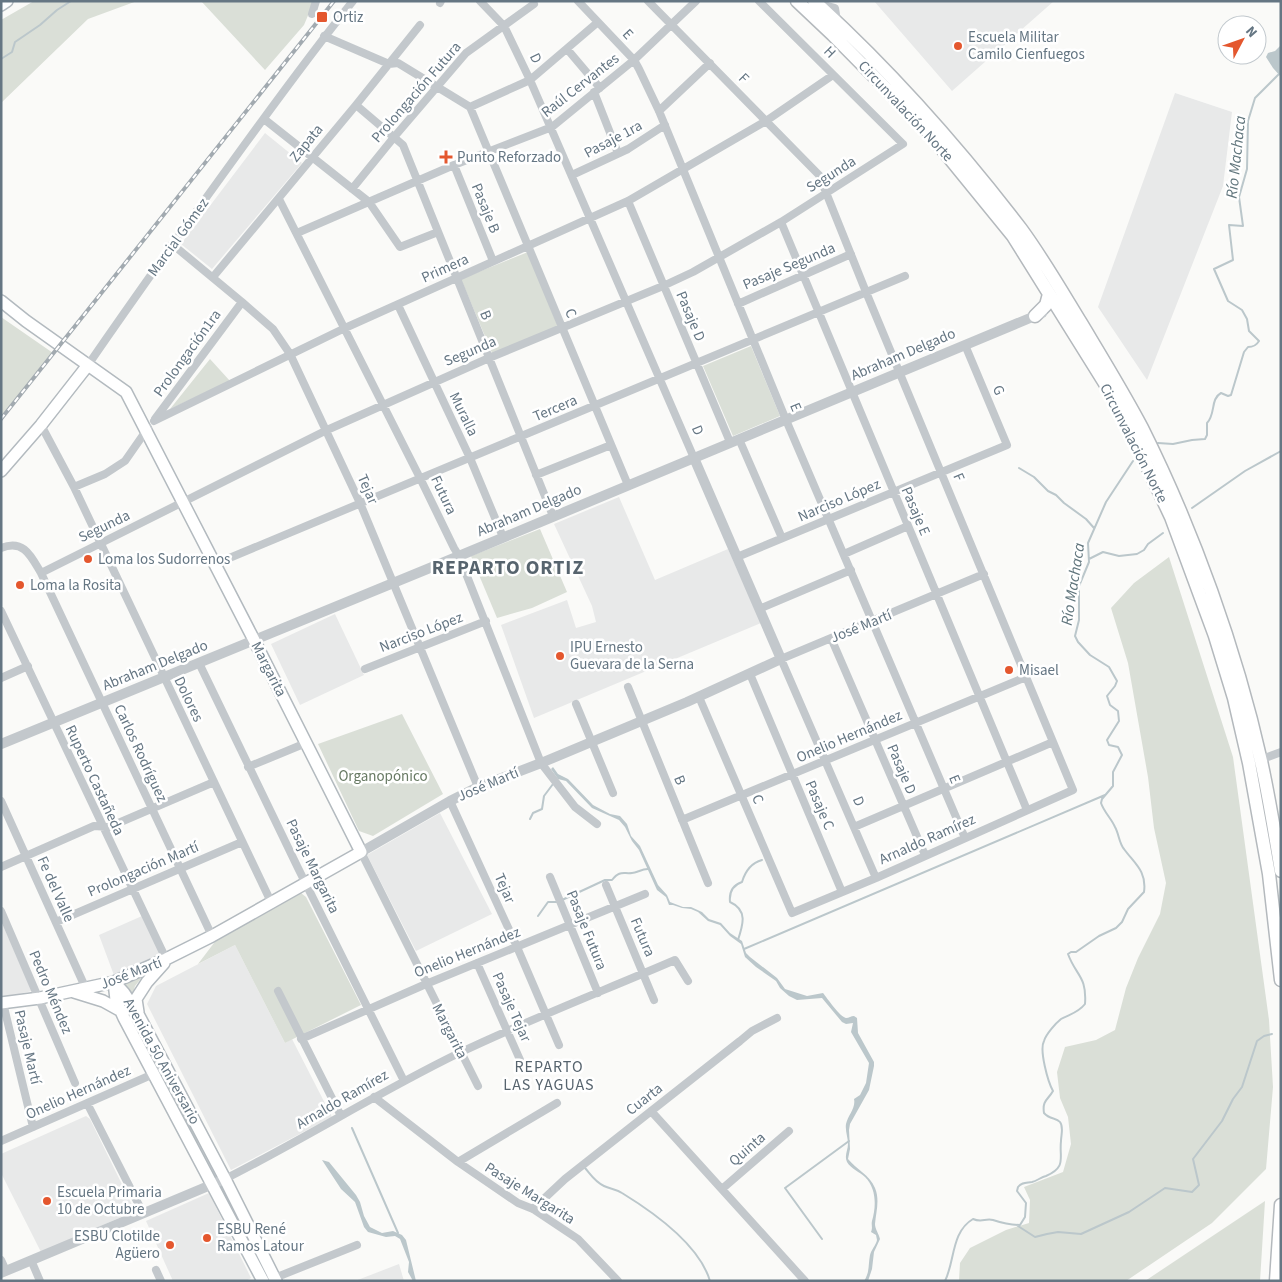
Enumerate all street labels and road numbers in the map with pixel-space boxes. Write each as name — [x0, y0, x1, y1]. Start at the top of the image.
street label: E — [617, 24, 638, 44]
street label: Prolongación Futura — [367, 37, 466, 147]
street label: H — [819, 41, 841, 63]
street label: Raúl Cervantes — [537, 48, 624, 123]
street label: D — [524, 50, 547, 67]
street label: Circunvalación Norte — [853, 56, 958, 167]
street label: F — [734, 68, 754, 89]
street label: Pasaje 1ra — [580, 115, 646, 164]
street label: Zapata — [285, 120, 328, 167]
street label: Segunda — [802, 151, 860, 198]
street label: Pasaje B — [466, 180, 505, 236]
street label: Marcial Gómez — [143, 194, 214, 281]
street label: Pasaje Segunda — [740, 238, 839, 295]
street label: Primera — [418, 249, 472, 288]
street label: Pasaje D — [671, 288, 710, 345]
street label: Prolongación1ra — [149, 305, 226, 401]
street label: C — [559, 305, 582, 322]
street label: B — [474, 307, 497, 323]
street label: Abraham Delgado — [848, 323, 959, 386]
street label: Segunda — [441, 331, 500, 372]
street label: Circunvalación Norte — [1094, 380, 1173, 507]
street label: G — [987, 382, 1010, 399]
street label: Muralla — [444, 389, 483, 440]
street label: Tercera — [530, 390, 580, 427]
street label: E — [784, 399, 807, 415]
street label: D — [686, 422, 709, 439]
street label: F — [947, 470, 970, 485]
street label: Tejar — [352, 471, 384, 508]
street label: Futura — [425, 472, 462, 518]
street label: Narciso López — [795, 474, 884, 527]
street label: Abraham Delgado — [474, 479, 585, 542]
street label: Pasaje E — [896, 483, 935, 539]
street label: Segunda — [75, 505, 134, 548]
street label: José Martí — [827, 604, 896, 648]
street label: Narciso López — [376, 607, 466, 658]
street label: Abraham Delgado — [99, 635, 211, 696]
street label: Margarita — [246, 638, 291, 701]
street label: Dolores — [169, 673, 209, 725]
street label: Carlos Rodríguez — [109, 701, 172, 806]
street label: Onelio Hernández — [793, 705, 905, 768]
street label: Ruperto Castañeda — [60, 722, 129, 839]
street label: Pasaje D — [882, 741, 921, 798]
street label: José Martí — [454, 762, 523, 807]
street label: E — [943, 771, 966, 787]
street label: B — [668, 772, 691, 788]
street label: Pasaje C — [800, 777, 840, 834]
street label: C — [746, 791, 769, 808]
street label: D — [847, 793, 870, 810]
street label: Arnaldo Ramírez — [876, 809, 979, 870]
street label: Pasaje Margarita — [281, 815, 345, 917]
street label: Prolongación Martí — [84, 836, 203, 902]
street label: Fe del Valle — [32, 853, 79, 926]
street label: Tejar — [489, 870, 521, 907]
street label: Pasaje Futura — [561, 887, 612, 973]
street label: Futura — [625, 914, 660, 960]
street label: Onelio Hernández — [411, 922, 523, 983]
street label: Pedro Méndez — [24, 947, 78, 1037]
street label: José Martí — [97, 952, 166, 995]
street label: Pasaje Tejar — [487, 969, 537, 1046]
street label: Avenida 50 Aniversario — [118, 994, 205, 1128]
street label: Margarita — [427, 1000, 472, 1063]
street label: Pasaje Martí — [9, 1008, 47, 1088]
street label: Onelio Hernández — [22, 1060, 134, 1125]
street label: Arnaldo Ramírez — [292, 1064, 392, 1134]
street label: Cuarta — [621, 1078, 667, 1120]
street label: Quinta — [724, 1128, 770, 1171]
street label: Pasaje Margarita — [480, 1157, 579, 1230]

